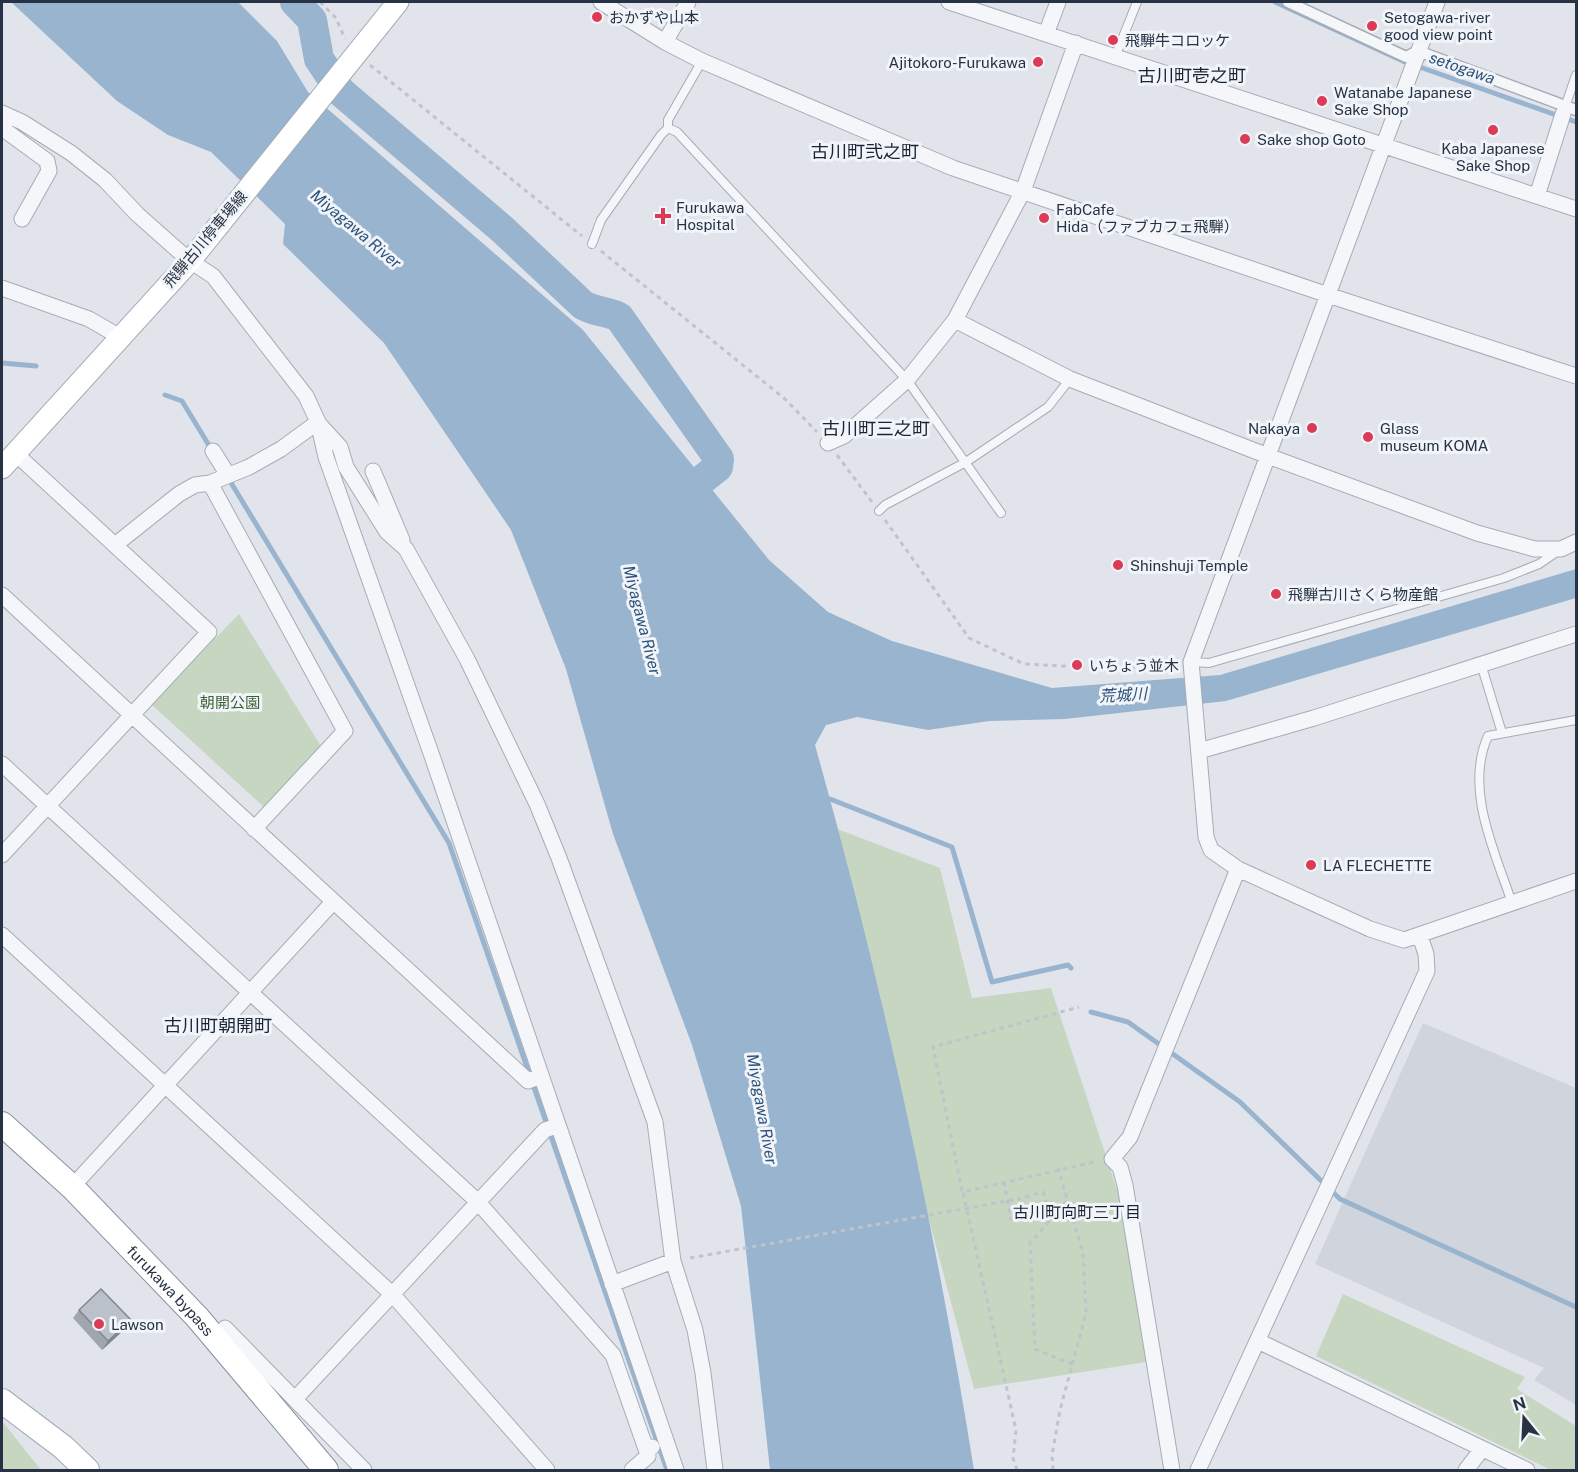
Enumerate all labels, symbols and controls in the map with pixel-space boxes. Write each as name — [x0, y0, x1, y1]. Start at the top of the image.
place label: おかずや山本 — [609, 9, 699, 26]
place label: Setogawa-river good view point — [1384, 9, 1493, 43]
marker: おかずや山本 — [590, 10, 604, 24]
marker: Setogawa-river good view point — [1365, 19, 1379, 33]
place label: 飛騨牛コロッケ — [1125, 32, 1230, 49]
marker: 飛騨牛コロッケ — [1106, 33, 1120, 47]
water label: setogawa — [1427, 48, 1497, 88]
place label: Ajitokoro-Furukawa — [889, 54, 1026, 71]
marker: Ajitokoro-Furukawa — [1031, 55, 1045, 69]
district label: 古川町壱之町 — [1138, 65, 1246, 86]
place label: Watanabe Japanese Sake Shop — [1334, 84, 1472, 118]
marker: Watanabe Japanese Sake Shop — [1315, 94, 1329, 108]
marker: Kaba Japanese Sake Shop — [1486, 123, 1500, 137]
place label: Sake shop Goto — [1257, 131, 1366, 148]
marker: Sake shop Goto — [1238, 132, 1252, 146]
place label: Kaba Japanese Sake Shop — [1441, 140, 1545, 174]
district label: 古川町弐之町 — [811, 141, 919, 162]
water label: Miyagawa River — [307, 186, 406, 273]
street label: 飛騨古川停車場線 — [160, 188, 250, 290]
place label: Furukawa Hospital — [676, 199, 744, 233]
place label: FabCafe Hida（ファブカフェ飛騨） — [1056, 201, 1238, 235]
marker: Furukawa Hospital — [654, 207, 672, 225]
marker: FabCafe Hida（ファブカフェ飛騨） — [1037, 211, 1051, 225]
district label: 古川町三之町 — [822, 418, 930, 439]
place label: Nakaya — [1248, 420, 1300, 437]
place label: Glass museum KOMA — [1380, 420, 1489, 454]
marker: Nakaya — [1305, 421, 1319, 435]
marker: Glass museum KOMA — [1361, 430, 1375, 444]
place label: Shinshuji Temple — [1130, 557, 1248, 574]
marker: Shinshuji Temple — [1111, 558, 1125, 572]
water label: Miyagawa River — [619, 563, 665, 678]
place label: 飛騨古川さくら物産館 — [1288, 586, 1438, 603]
marker: 飛騨古川さくら物産館 — [1269, 587, 1283, 601]
place label: いちょう並木 — [1089, 657, 1179, 674]
marker: いちょう並木 — [1070, 658, 1084, 672]
water label: 荒城川 — [1099, 684, 1149, 706]
park label: 朝開公園 — [200, 694, 260, 711]
place label: LA FLECHETTE — [1323, 857, 1432, 874]
marker: LA FLECHETTE — [1304, 858, 1318, 872]
district label: 古川町朝開町 — [164, 1015, 272, 1036]
water label: Miyagawa River — [743, 1052, 781, 1167]
district label: 古川町向町三丁目 — [1013, 1203, 1141, 1222]
street label: furukawa bypass — [124, 1241, 217, 1339]
place label: Lawson — [111, 1316, 164, 1333]
marker: Lawson — [92, 1317, 106, 1331]
north arrow — [1494, 1388, 1554, 1448]
text: N — [1511, 1393, 1528, 1415]

